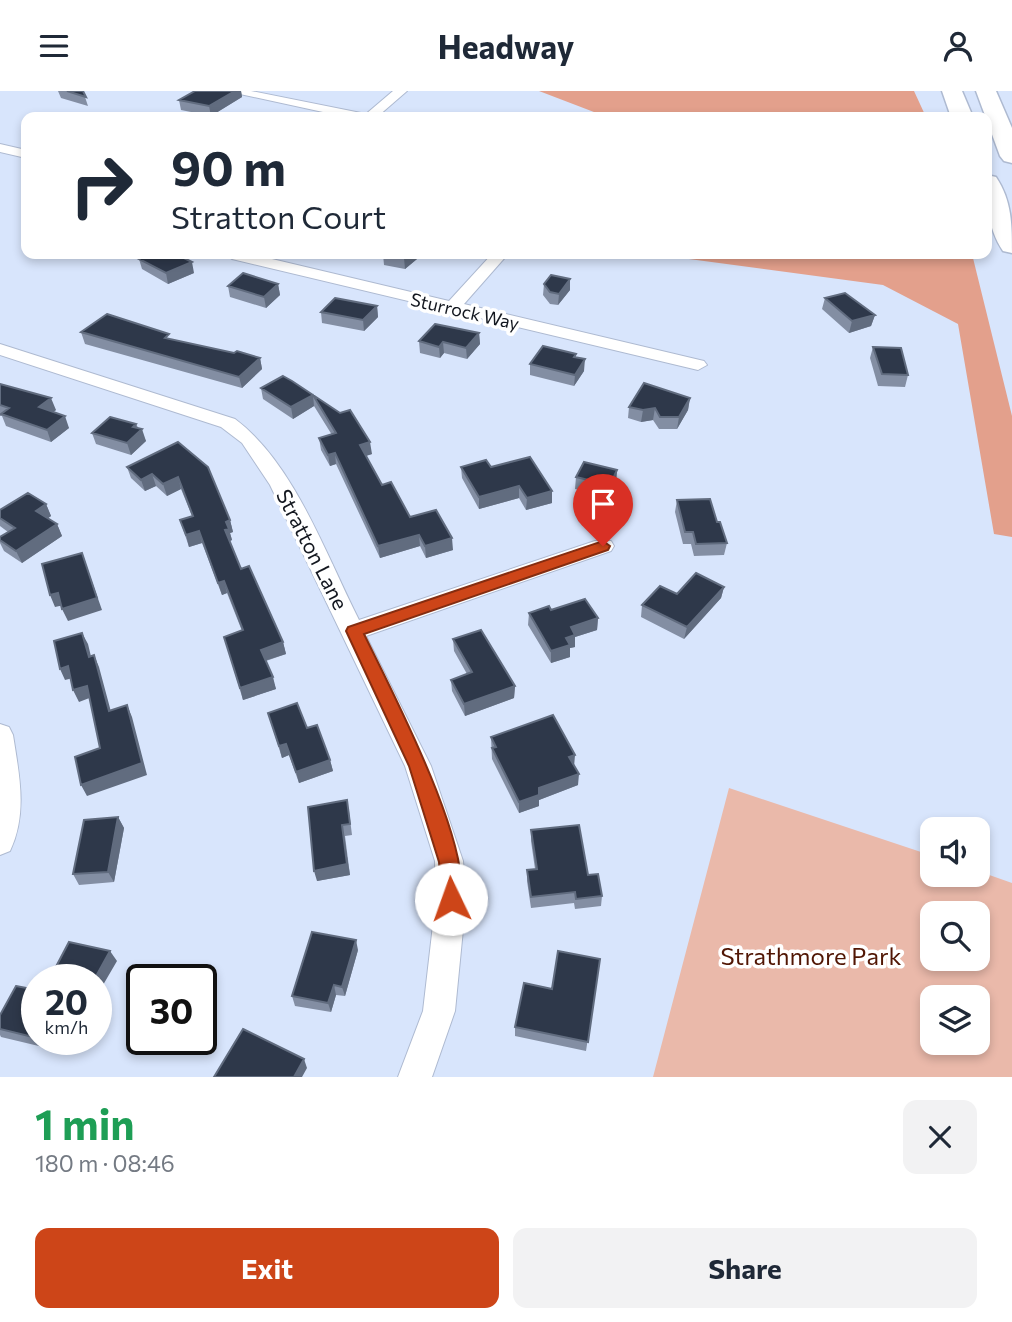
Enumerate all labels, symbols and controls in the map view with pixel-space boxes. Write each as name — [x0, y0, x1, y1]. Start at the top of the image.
text: Headway — [438, 26, 574, 66]
icon: menu — [35, 27, 73, 65]
icon: person — [939, 27, 977, 65]
text: 90 m — [171, 136, 286, 196]
icon: right — [56, 140, 147, 231]
text: Stratton Court — [171, 196, 386, 236]
street label: Sturrock Way — [409, 288, 521, 334]
pin — [573, 474, 633, 546]
street label: Stratton Lane — [272, 485, 354, 613]
icon: arrive — [584, 485, 622, 523]
map controls — [920, 817, 990, 1055]
button: sound — [920, 817, 990, 887]
position arrow — [414, 862, 488, 936]
button: search — [920, 901, 990, 971]
park label: Strathmore Park — [720, 941, 902, 970]
speed limit sign: 30 — [126, 964, 217, 1055]
text: 20 — [45, 979, 88, 1022]
button: layers — [920, 985, 990, 1055]
text: km/h — [45, 1016, 88, 1038]
text: 1 min — [35, 1097, 135, 1149]
button: close — [903, 1100, 977, 1174]
text: 180 m · 08:46 — [35, 1149, 175, 1177]
button: Exit — [35, 1228, 499, 1308]
button: Share — [513, 1228, 977, 1308]

